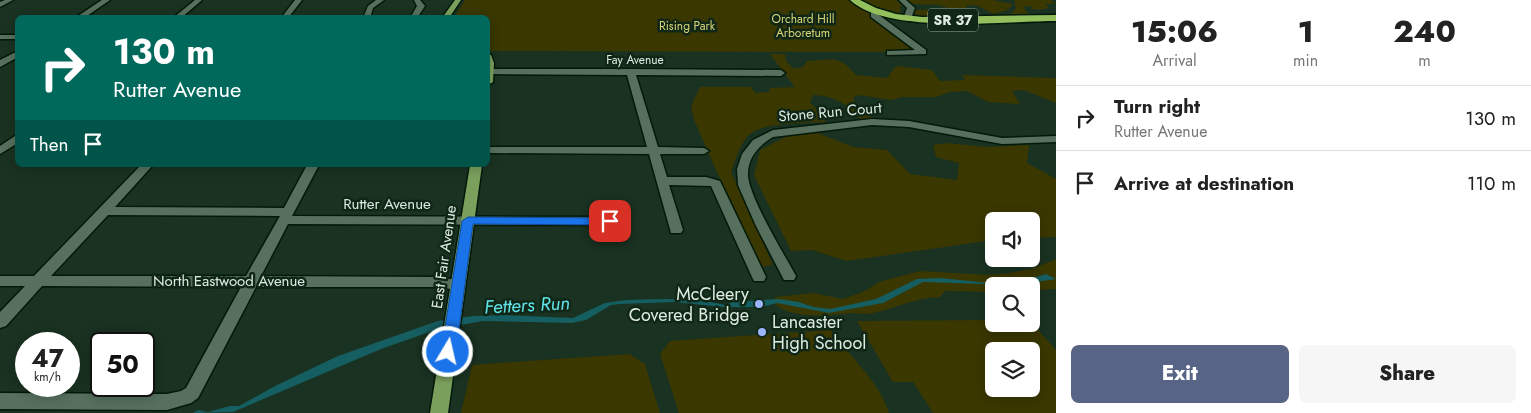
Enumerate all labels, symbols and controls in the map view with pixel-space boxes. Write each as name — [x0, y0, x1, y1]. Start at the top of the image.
road number: SR 37 — [928, 8, 978, 32]
park label: Orchard Hill Arboretum — [771, 10, 835, 42]
text: 15:06 — [1131, 10, 1218, 53]
text: 1 — [1298, 10, 1314, 53]
text: 240 — [1393, 10, 1456, 53]
park label: Rising Park — [659, 17, 716, 35]
text: 130 m — [113, 27, 215, 77]
icon: right — [30, 35, 95, 100]
text: Arrival — [1152, 49, 1197, 72]
text: min — [1293, 49, 1318, 72]
text: m — [1418, 49, 1431, 72]
street label: Fay Avenue — [606, 51, 664, 69]
text: Rutter Avenue — [113, 73, 241, 105]
text: Turn right — [1114, 93, 1200, 120]
street label: Stone Run Court — [777, 96, 883, 127]
icon: right — [1071, 104, 1099, 132]
text: 130 m — [1465, 105, 1516, 132]
text: Rutter Avenue — [1114, 120, 1207, 143]
icon: arrive — [79, 130, 107, 158]
text: Then — [30, 131, 69, 158]
icon: arrive — [1071, 169, 1099, 197]
text: Arrive at destination — [1114, 170, 1294, 197]
text: 110 m — [1467, 170, 1516, 197]
street label: Rutter Avenue — [343, 193, 431, 215]
pin — [589, 200, 631, 242]
street label: East Fair Avenue — [426, 204, 462, 310]
icon: arrive — [596, 207, 624, 235]
map controls — [985, 212, 1040, 397]
button: sound — [985, 212, 1040, 267]
street label: North Eastwood Avenue — [153, 270, 305, 292]
button: search — [985, 277, 1040, 332]
place label: McCleery Covered Bridge — [629, 281, 749, 328]
water label: Fetters Run — [484, 289, 570, 321]
marker: McCleery Covered Bridge — [753, 298, 765, 310]
place label: Lancaster High School — [772, 309, 866, 356]
position arrow — [421, 325, 473, 377]
marker: Lancaster High School — [756, 326, 768, 338]
speed limit sign: 50 — [90, 332, 155, 397]
text: 47 — [31, 340, 64, 376]
button: layers — [985, 342, 1040, 397]
button: Exit — [1071, 345, 1289, 403]
button: Share — [1299, 345, 1516, 403]
text: km/h — [34, 368, 61, 386]

